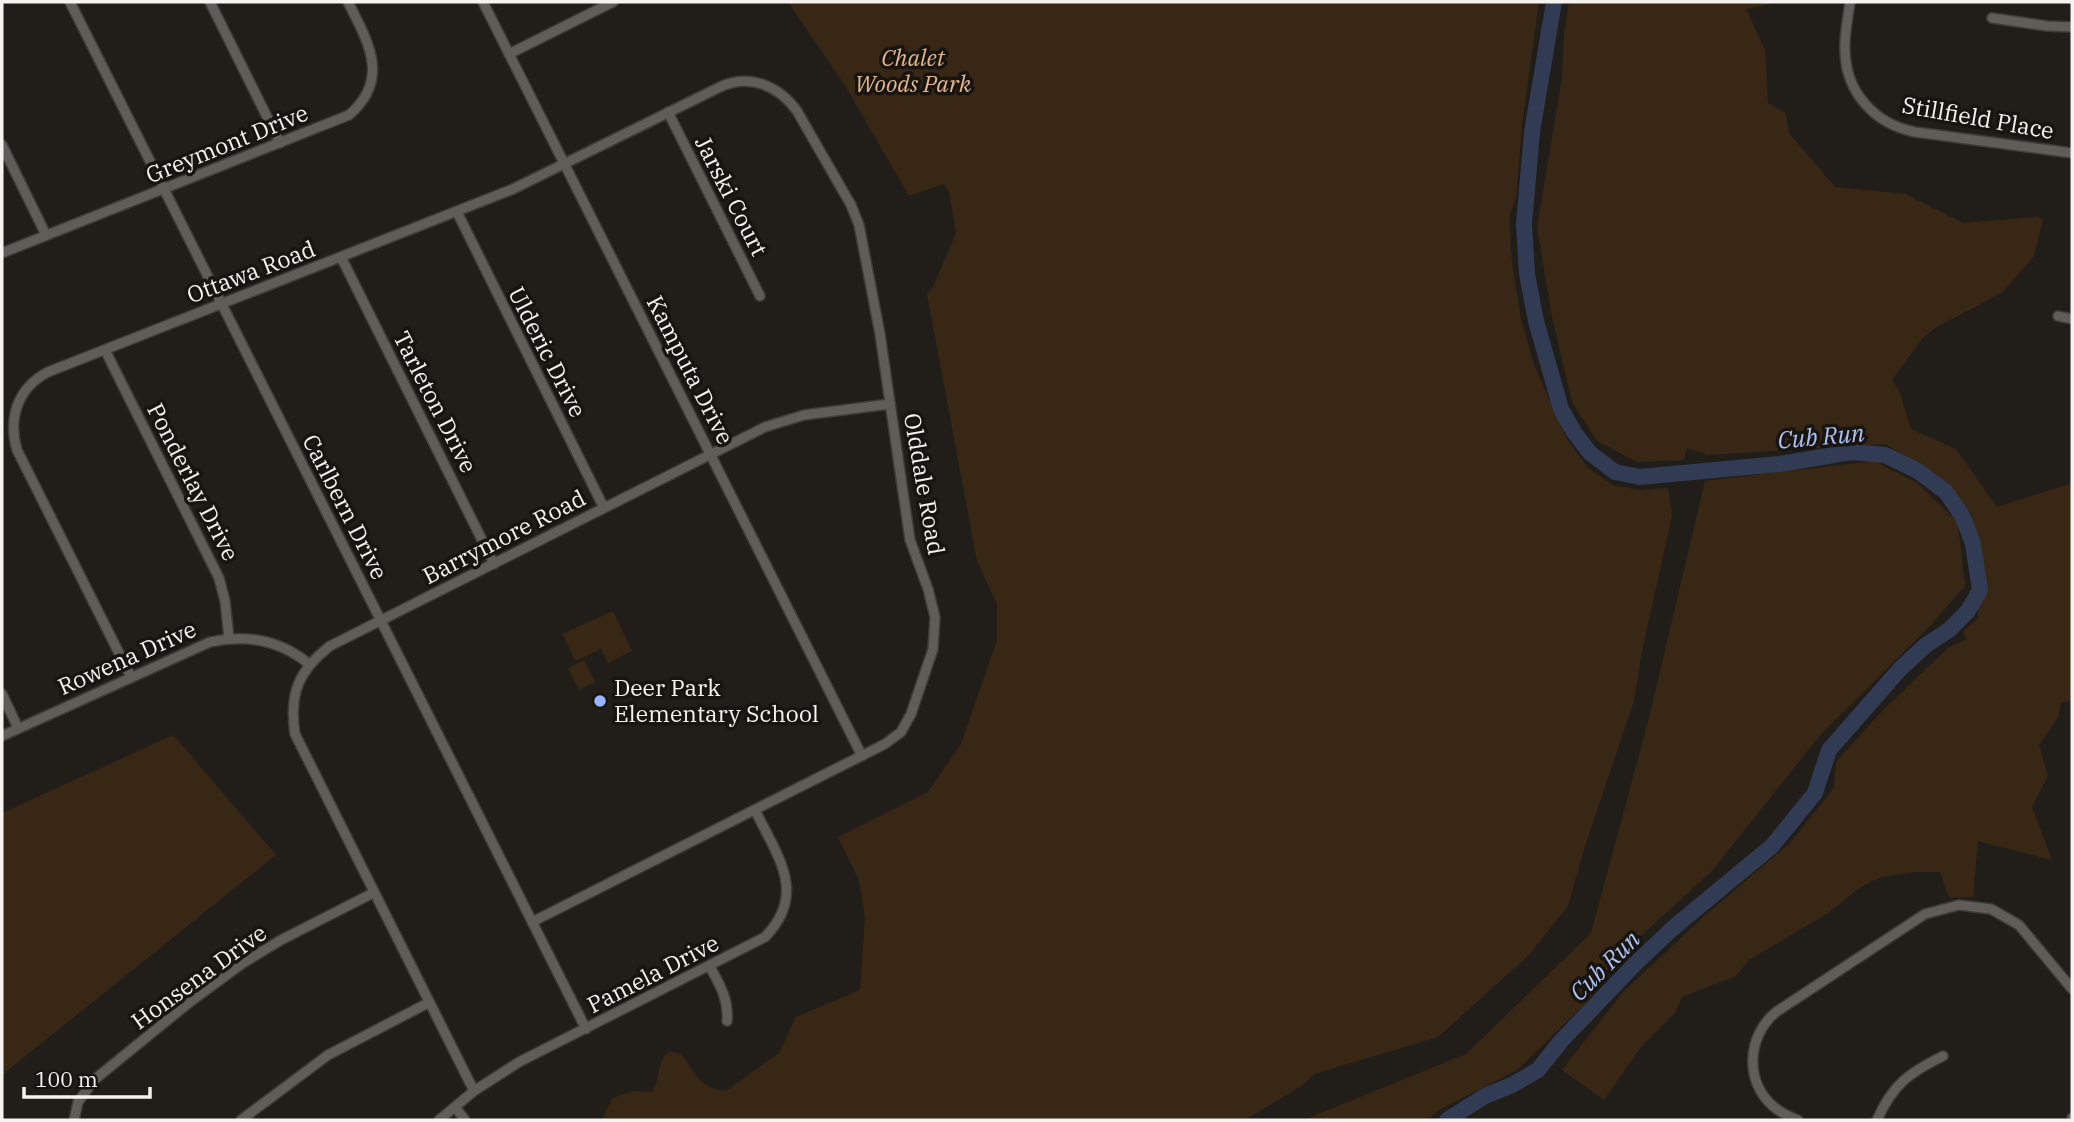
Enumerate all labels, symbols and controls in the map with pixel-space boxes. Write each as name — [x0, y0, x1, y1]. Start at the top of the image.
park label: Chalet Woods Park — [855, 42, 972, 98]
street label: Stillfield Place — [1900, 89, 2056, 145]
street label: Greymont Drive — [141, 97, 312, 189]
street label: Jarski Court — [689, 130, 775, 261]
street label: Ottawa Road — [182, 233, 319, 309]
street label: Ulderic Drive — [502, 281, 594, 422]
street label: Kamputa Drive — [641, 290, 741, 449]
street label: Tarleton Drive — [387, 326, 484, 478]
street label: Ponderlay Drive — [141, 398, 247, 565]
street label: Olddale Road — [898, 411, 952, 557]
water label: Cub Run — [1776, 416, 1866, 456]
street label: Carlbern Drive — [296, 429, 395, 584]
street label: Barrymore Road — [417, 482, 590, 590]
street label: Rowena Drive — [53, 613, 201, 701]
place label: Deer Park Elementary School — [614, 672, 819, 728]
marker: Deer Park Elementary School — [592, 693, 608, 709]
street label: Honsena Drive — [125, 917, 272, 1035]
water label: Cub Run — [1562, 923, 1647, 1007]
street label: Pamela Drive — [582, 927, 723, 1019]
scale bar — [24, 1056, 150, 1100]
text: 100 m — [35, 1065, 98, 1093]

